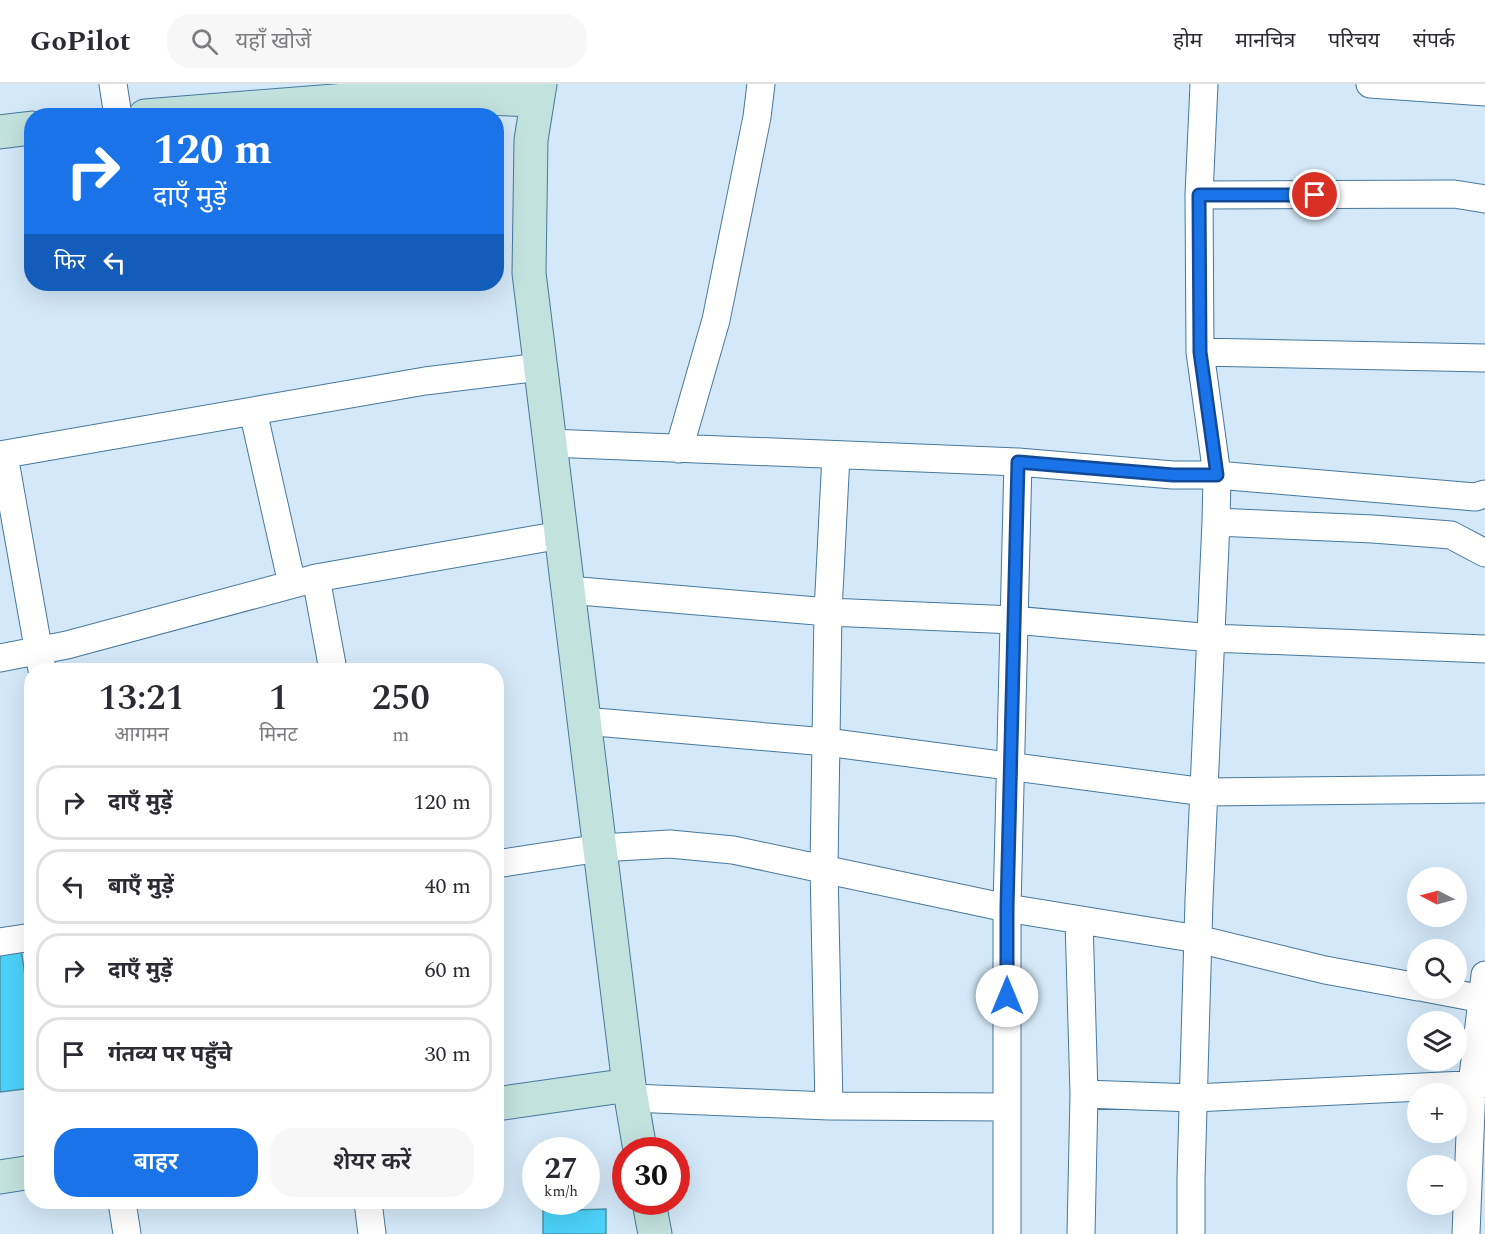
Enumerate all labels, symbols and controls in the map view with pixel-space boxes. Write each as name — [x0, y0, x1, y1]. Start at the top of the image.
search box — [167, 14, 587, 68]
text: GoPilot — [30, 20, 131, 63]
icon: search — [188, 25, 221, 58]
text: यहाँ खोजें — [236, 25, 311, 58]
text: होम — [1173, 25, 1202, 57]
text: मानचित्र — [1235, 25, 1295, 57]
text: परिचय — [1328, 25, 1380, 57]
text: संपर्क — [1413, 25, 1455, 57]
text: 120 m — [153, 119, 272, 182]
icon: right — [54, 132, 132, 210]
pin — [1289, 169, 1340, 220]
text: दाएँ मुड़ें — [153, 176, 227, 218]
icon: arrive — [1298, 178, 1331, 211]
text: फिर — [54, 246, 86, 279]
icon: left — [98, 246, 131, 279]
text: 13:21 — [98, 671, 185, 726]
text: 1 — [269, 671, 288, 726]
text: 250 — [372, 671, 430, 726]
text: आगमन — [114, 720, 169, 750]
text: मिनट — [259, 720, 298, 750]
text: m — [392, 720, 409, 750]
icon: right — [57, 786, 90, 819]
text: दाएँ मुड़ें — [108, 786, 173, 819]
text: 120 m — [414, 786, 471, 819]
north arrow — [1407, 867, 1467, 927]
map controls — [1407, 867, 1467, 1215]
icon: left — [57, 870, 90, 903]
text: बाएँ मुड़ें — [108, 870, 174, 903]
text: 40 m — [425, 870, 471, 903]
button: search — [1407, 939, 1467, 999]
icon: right — [57, 954, 90, 987]
text: दाएँ मुड़ें — [108, 954, 173, 987]
text: 60 m — [425, 954, 471, 987]
position arrow — [975, 964, 1039, 1028]
button: layers — [1407, 1011, 1467, 1071]
icon: arrive — [57, 1038, 90, 1071]
text: गंतव्य पर पहुँचे — [108, 1038, 232, 1071]
text: 30 m — [425, 1038, 471, 1071]
button: + — [1407, 1083, 1467, 1143]
button: बाहर — [54, 1128, 258, 1197]
button: शेयर करें — [270, 1128, 474, 1197]
speed limit sign: 30 — [612, 1137, 690, 1215]
text: 27 — [544, 1146, 578, 1192]
button: − — [1407, 1155, 1467, 1215]
text: km/h — [544, 1180, 578, 1203]

